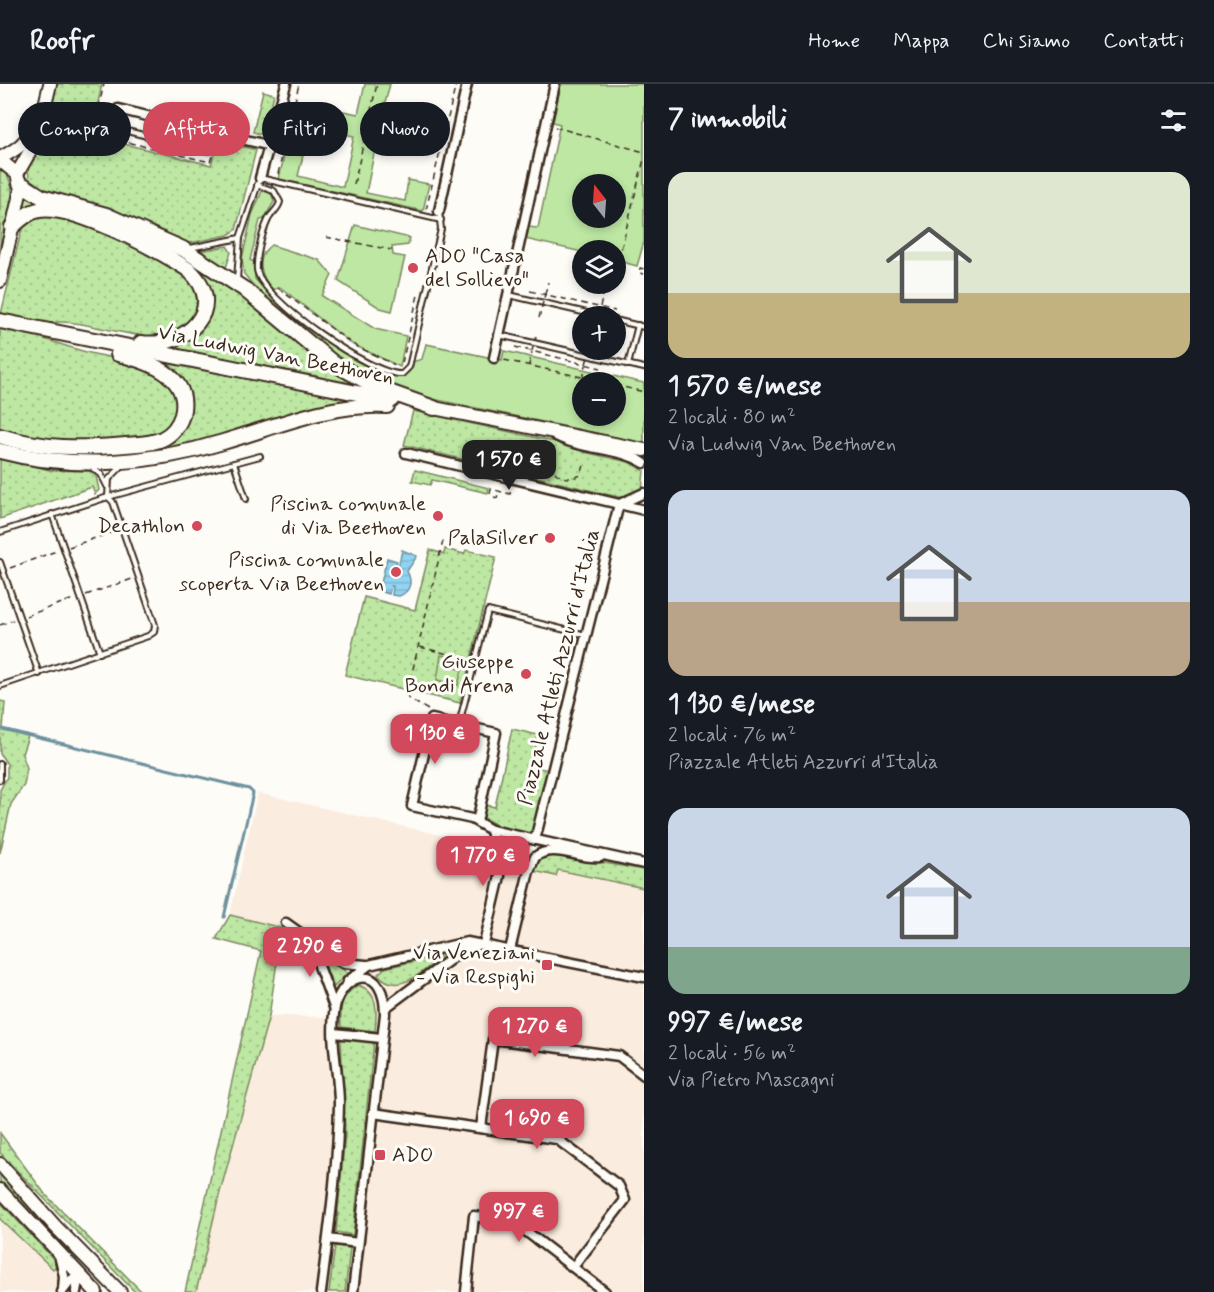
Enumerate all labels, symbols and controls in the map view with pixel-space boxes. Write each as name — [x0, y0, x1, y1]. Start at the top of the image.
text: Roofr — [30, 23, 94, 60]
text: Home — [808, 27, 860, 55]
text: Mappa — [893, 27, 949, 55]
text: Chi siamo — [982, 27, 1070, 55]
text: Contatti — [1103, 27, 1184, 55]
chip: Compra — [18, 102, 131, 156]
chip: Affitta — [143, 102, 250, 156]
chip: Filtri — [262, 102, 348, 156]
chip: Nuovo — [360, 102, 450, 156]
text: 7 immobili — [668, 103, 787, 137]
icon: filters — [1157, 104, 1190, 137]
north arrow — [572, 174, 626, 228]
map controls — [572, 174, 626, 426]
icon: home — [875, 211, 983, 319]
button: layers — [572, 240, 626, 294]
place label: ADO "Casa del Sollievo" — [425, 242, 529, 294]
marker: ADO "Casa del Sollievo" — [406, 261, 420, 275]
button: + — [572, 306, 626, 360]
street label: Via Ludwig Van Beethoven — [156, 318, 396, 392]
text: 1 570 €/mese — [668, 370, 822, 404]
button: − — [572, 372, 626, 426]
text: 2 locali · 80 m² — [668, 404, 796, 431]
text: Via Ludwig Van Beethoven — [668, 431, 896, 458]
pin: 1 570 € — [454, 440, 564, 491]
text: 1 570 € — [476, 446, 542, 473]
place label: Piscina comunale di Via Beethoven — [270, 490, 426, 542]
marker: Piscina comunale di Via Beethoven — [431, 509, 445, 523]
place label: Decathlon — [98, 512, 185, 540]
marker: Decathlon — [190, 519, 204, 533]
place label: PalaSilver — [448, 524, 538, 552]
street label: Piazzale Atleti Azzurri d'Italia — [511, 526, 607, 808]
icon: home — [875, 529, 983, 637]
marker: PalaSilver — [543, 531, 557, 545]
place label: Piscina comunale scoperta Via Beethoven — [179, 546, 384, 598]
marker: Piscina comunale scoperta Via Beethoven — [389, 565, 403, 579]
place label: Giuseppe Bondi Arena — [405, 648, 514, 700]
marker: Giuseppe Bondi Arena — [519, 667, 533, 681]
text: 1 130 €/mese — [668, 688, 815, 722]
pin: 1 130 € — [380, 714, 490, 765]
text: 1 130 € — [405, 720, 465, 747]
text: 2 locali · 76 m² — [668, 722, 796, 749]
text: Piazzale Atleti Azzurri d'Italia — [668, 749, 938, 776]
pin: 1 770 € — [428, 836, 538, 887]
text: 1 770 € — [450, 842, 516, 869]
icon: home — [875, 847, 983, 955]
pin: 2 290 € — [255, 927, 365, 978]
text: 2 290 € — [277, 933, 343, 960]
place label: Via Veneziani - Via Respighi — [413, 939, 535, 991]
marker: Via Veneziani - Via Respighi — [540, 958, 554, 972]
text: 997 €/mese — [668, 1006, 803, 1040]
pin: 1 270 € — [480, 1007, 590, 1058]
text: 1 270 € — [502, 1013, 568, 1040]
text: 2 locali · 56 m² — [668, 1040, 796, 1067]
text: Via Pietro Mascagni — [668, 1067, 834, 1094]
pin: 1 690 € — [482, 1099, 592, 1150]
text: 1 690 € — [504, 1105, 570, 1132]
place label: ADO — [392, 1141, 434, 1169]
marker: ADO — [373, 1148, 387, 1162]
pin: 997 € — [477, 1192, 561, 1243]
text: 997 € — [493, 1198, 545, 1225]

